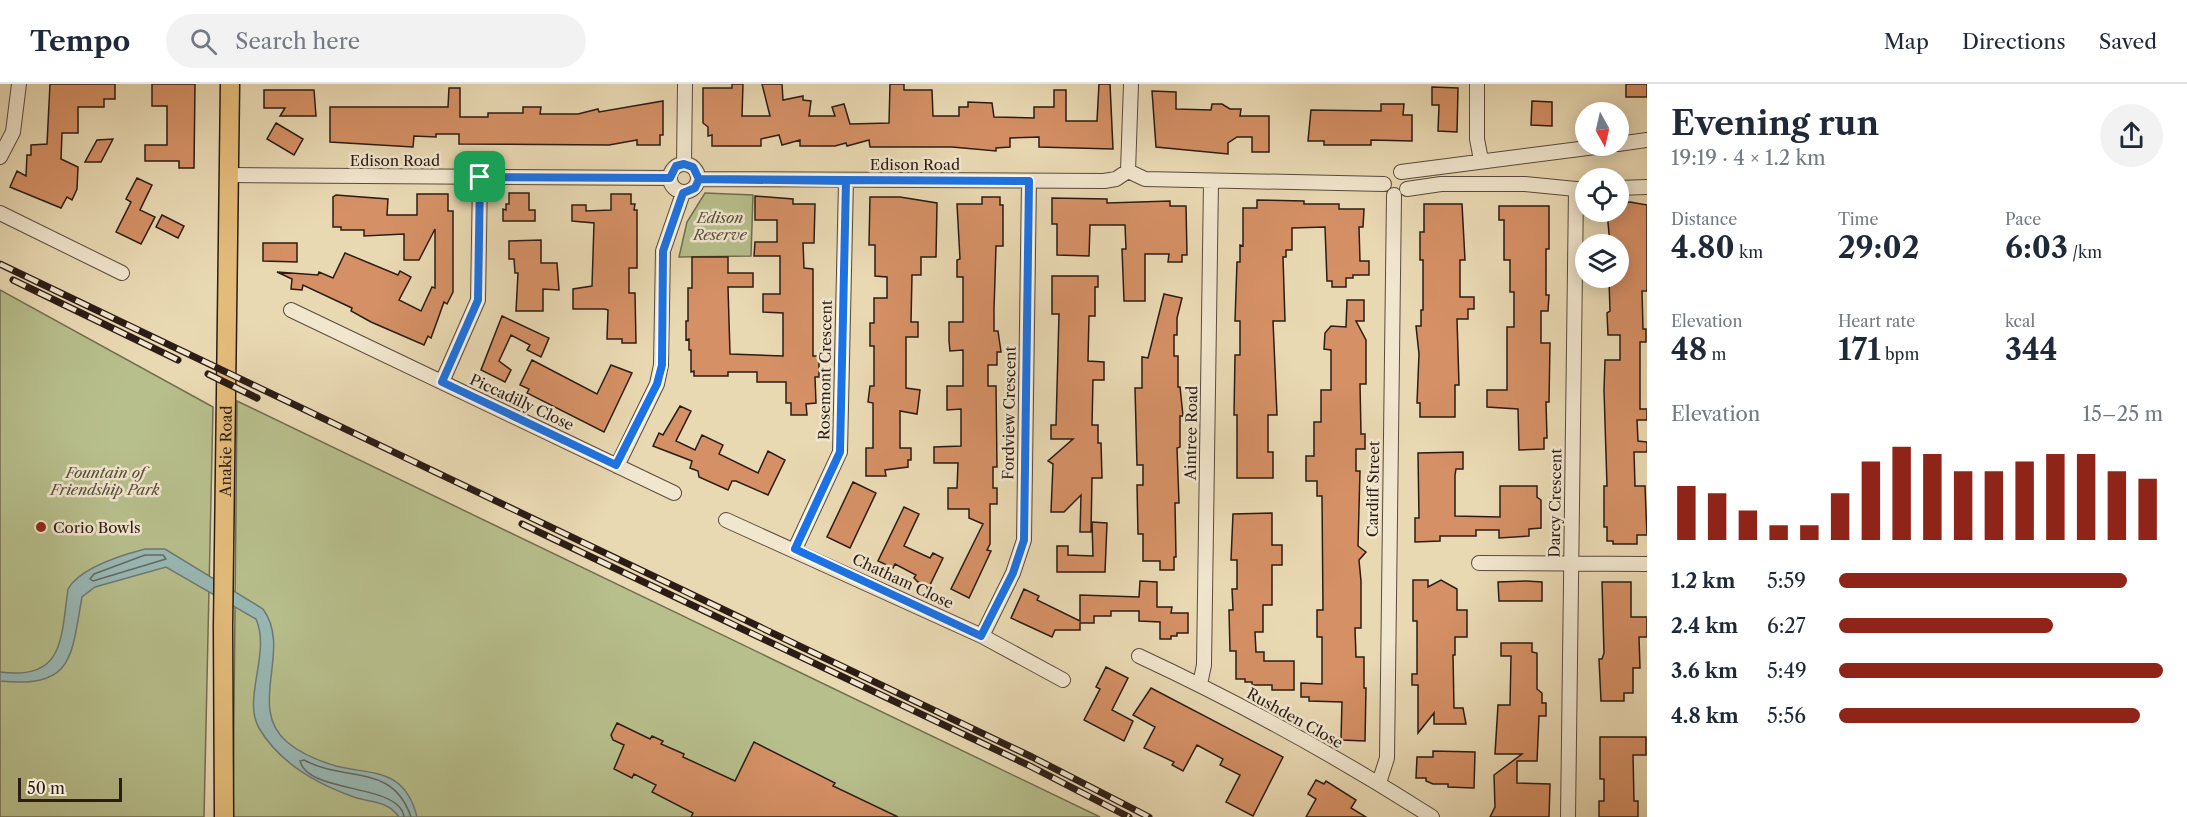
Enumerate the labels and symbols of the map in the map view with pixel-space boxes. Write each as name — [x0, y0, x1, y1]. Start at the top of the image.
north arrow — [1575, 102, 1629, 156]
street label: Edison Road — [350, 151, 440, 170]
pin — [454, 151, 505, 202]
street label: Edison Road — [870, 155, 960, 174]
park label: Edison Reserve — [692, 208, 747, 244]
street label: Rosemont Crescent — [814, 299, 836, 440]
street label: Fordview Crescent — [998, 345, 1020, 480]
street label: Piccadilly Close — [467, 370, 577, 434]
street label: Aintree Road — [1181, 386, 1201, 481]
street label: Anakie Road — [215, 405, 235, 498]
street label: Cardiff Street — [1363, 440, 1383, 537]
street label: Darcy Crescent — [1545, 447, 1565, 558]
park label: Fountain of Friendship Park — [49, 463, 160, 499]
place label: Corio Bowls — [53, 518, 140, 537]
marker: Corio Bowls — [34, 520, 48, 534]
street label: Chatham Close — [849, 549, 957, 613]
street label: Rushden Close — [1244, 684, 1346, 752]
scale bar — [18, 775, 122, 802]

